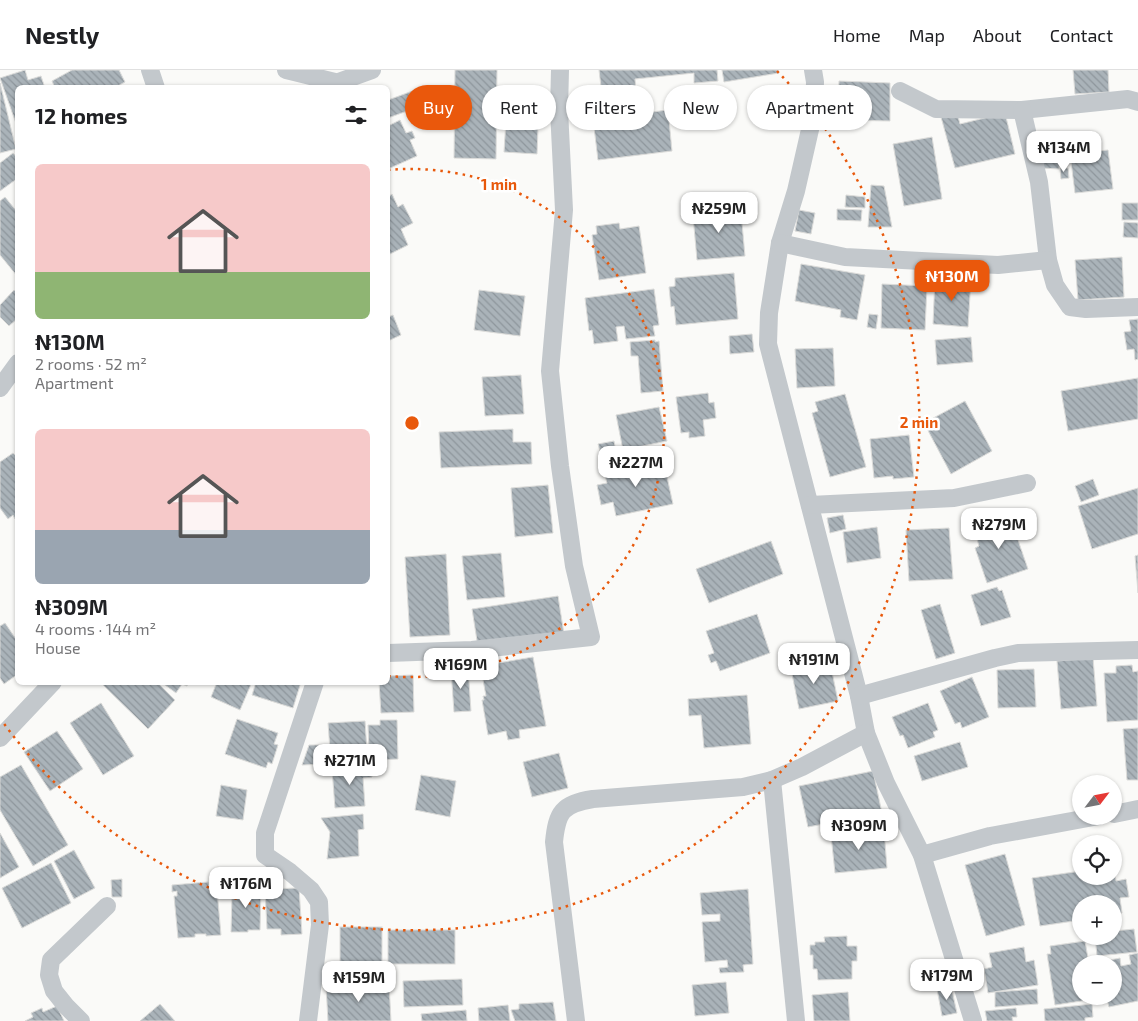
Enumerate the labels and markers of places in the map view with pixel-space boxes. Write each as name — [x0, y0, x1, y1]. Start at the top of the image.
pin: ₦134M — [1029, 131, 1099, 173]
pin: ₦259M — [684, 191, 754, 234]
pin: ₦130M — [917, 260, 987, 302]
centre of rings — [403, 414, 421, 432]
pin: ₦227M — [601, 446, 671, 488]
pin: ₦279M — [964, 508, 1034, 550]
pin: ₦191M — [779, 642, 849, 685]
pin: ₦169M — [426, 648, 496, 690]
pin: ₦271M — [315, 744, 385, 786]
pin: ₦309M — [824, 808, 894, 851]
pin: ₦176M — [211, 866, 281, 909]
pin: ₦179M — [912, 958, 982, 1001]
pin: ₦159M — [324, 960, 394, 1003]

